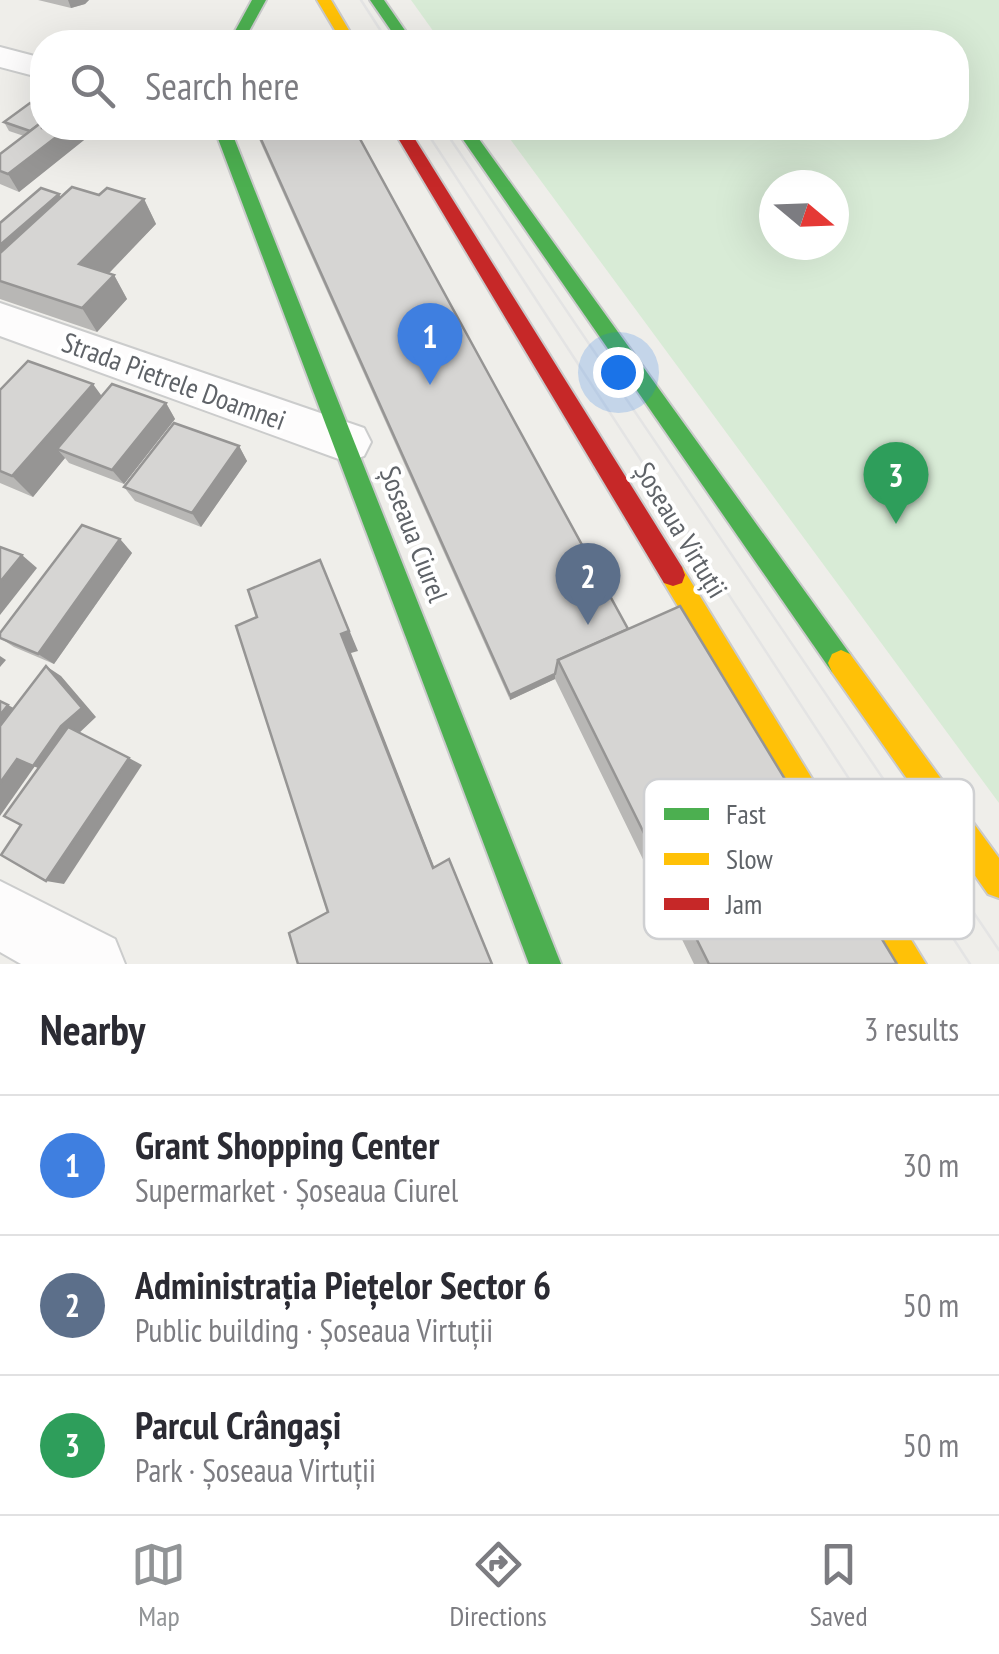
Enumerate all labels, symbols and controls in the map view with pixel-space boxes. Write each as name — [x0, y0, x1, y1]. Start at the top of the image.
search box — [30, 30, 969, 140]
icon: search — [65, 58, 120, 113]
text: Search here — [145, 61, 299, 110]
north arrow — [759, 170, 849, 260]
pin: 1 — [398, 302, 462, 385]
street label: Strada Pietrele Doamnei — [57, 323, 291, 438]
your location — [593, 347, 644, 398]
pin: 3 — [864, 442, 928, 524]
street label: Șoseaua Virtuții — [626, 455, 736, 604]
street label: Șoseaua Ciurel — [372, 461, 457, 607]
pin: 2 — [556, 542, 620, 625]
legend — [644, 779, 974, 939]
text: Fast — [726, 795, 766, 832]
text: Slow — [726, 840, 773, 877]
text: Jam — [725, 885, 762, 922]
text: Nearby — [40, 1002, 145, 1057]
text: 3 results — [864, 1008, 959, 1050]
text: Grant Shopping Center — [135, 1120, 439, 1169]
text: 1 — [65, 1144, 80, 1186]
text: 30 m — [903, 1144, 959, 1186]
text: Supermarket · Șoseaua Ciurel — [135, 1169, 458, 1211]
text: Administrația Piețelor Sector 6 — [135, 1260, 551, 1309]
text: 2 — [65, 1284, 80, 1326]
text: 50 m — [903, 1284, 959, 1326]
text: Public building · Șoseaua Virtuții — [135, 1309, 493, 1351]
text: Parcul Crângași — [135, 1400, 341, 1449]
text: 3 — [65, 1424, 80, 1466]
text: 50 m — [903, 1424, 959, 1466]
text: Park · Șoseaua Virtuții — [135, 1449, 376, 1491]
tab: Map — [131, 1537, 186, 1634]
tab: Directions — [449, 1537, 547, 1634]
tab: Saved — [810, 1537, 868, 1634]

